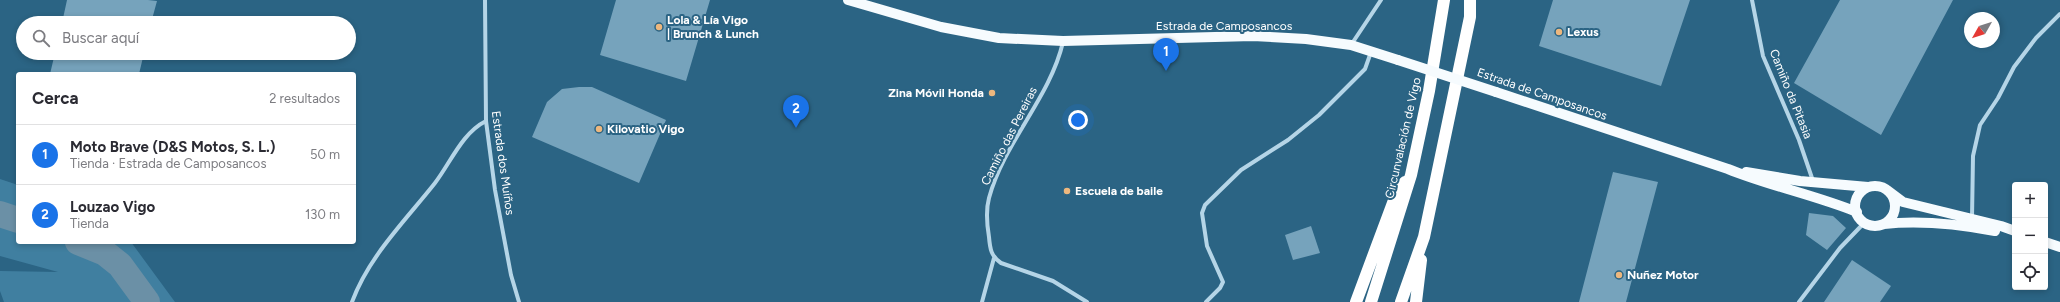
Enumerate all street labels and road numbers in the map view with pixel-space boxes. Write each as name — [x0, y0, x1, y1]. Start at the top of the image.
street label: Estrada de Camposancos — [1156, 19, 1293, 33]
street label: Camiño da Pitasia — [1767, 47, 1815, 141]
street label: Estrada de Camposancos — [1475, 65, 1609, 123]
street label: Circunvalación de Vigo — [1382, 76, 1424, 200]
street label: Camiño das Pereiras — [978, 84, 1040, 188]
street label: Estrada dos Muíños — [489, 110, 517, 216]

